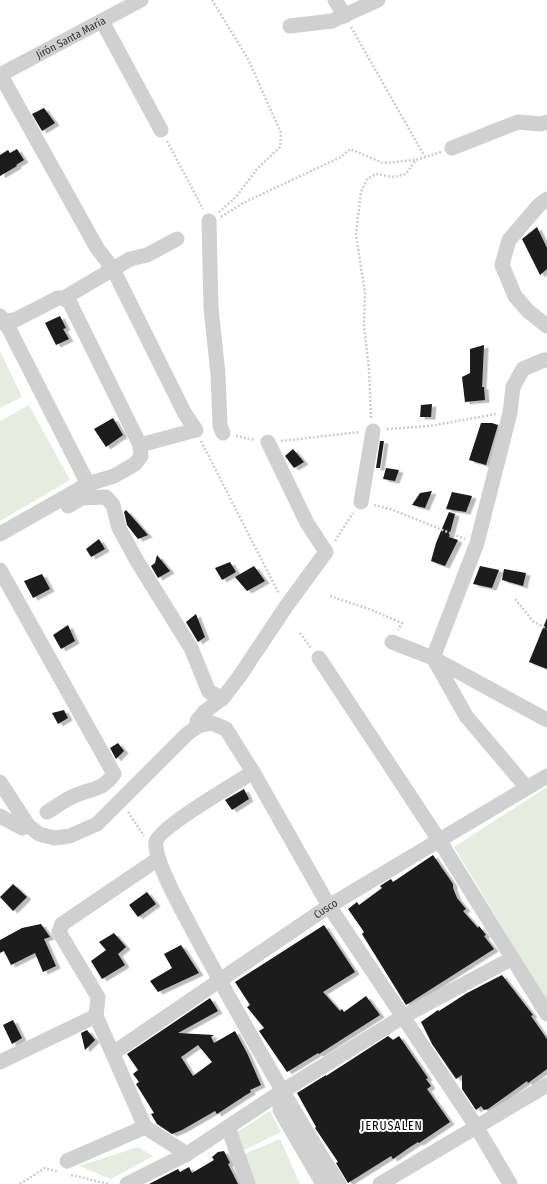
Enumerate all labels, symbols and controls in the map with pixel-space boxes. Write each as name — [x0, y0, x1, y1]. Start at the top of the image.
street label: Jirón Santa María — [34, 14, 108, 61]
street label: Cusco — [311, 896, 340, 921]
district label: JERUSALEN — [361, 1119, 423, 1133]

